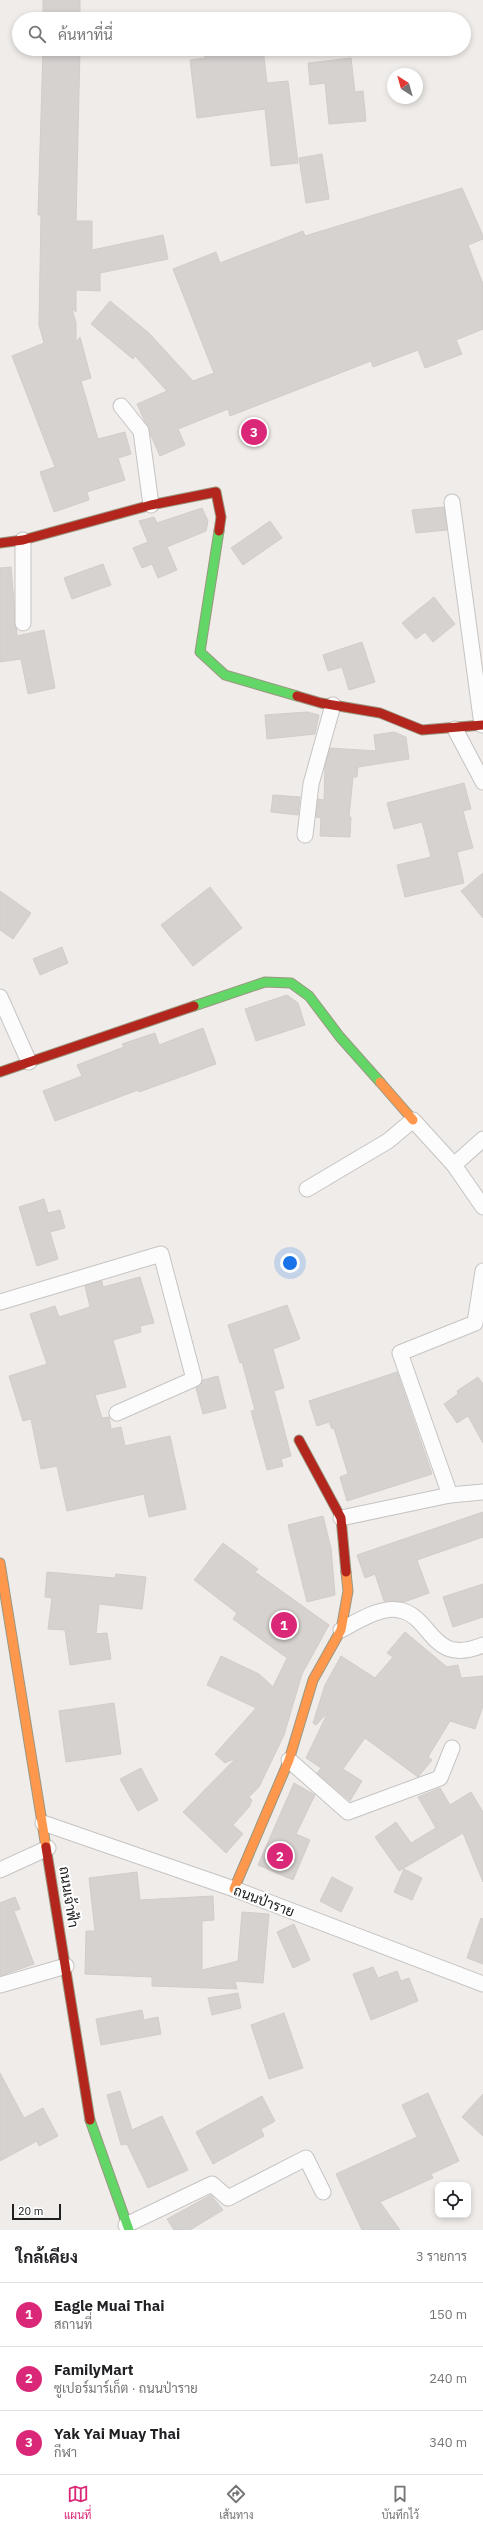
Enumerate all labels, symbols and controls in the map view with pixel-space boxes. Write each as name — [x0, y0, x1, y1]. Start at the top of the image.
search box — [12, 12, 471, 56]
icon: search — [26, 23, 48, 45]
text: ค้นหาที่นี่ — [58, 25, 113, 44]
north arrow — [387, 68, 423, 104]
pin: 3 — [241, 417, 267, 447]
your location — [280, 1253, 300, 1273]
pin: 1 — [271, 1610, 297, 1640]
pin: 2 — [267, 1841, 293, 1871]
street label: ถนนเจ้าฟ้า — [55, 1865, 83, 1929]
street label: ถนนป่าราย — [231, 1881, 297, 1921]
map controls — [435, 2182, 471, 2218]
button: locate — [435, 2182, 471, 2218]
scale bar — [12, 2202, 61, 2221]
text: 20 m — [18, 2204, 43, 2218]
text: ใกล้เคียง — [16, 2246, 78, 2268]
text: 3 รายการ — [416, 2248, 467, 2265]
text: Eagle Muai Thai — [54, 2296, 165, 2315]
text: 1 — [25, 2306, 33, 2323]
text: 150 m — [429, 2306, 467, 2323]
text: สถานที่ — [54, 2316, 92, 2333]
text: FamilyMart — [54, 2360, 134, 2379]
text: 2 — [25, 2370, 33, 2387]
text: 240 m — [429, 2370, 467, 2387]
text: ซูเปอร์มาร์เก็ต · ถนนป่าราย — [54, 2380, 198, 2397]
text: Yak Yai Muay Thai — [54, 2424, 180, 2443]
text: 3 — [25, 2434, 33, 2451]
text: 340 m — [429, 2434, 467, 2451]
text: กีฬา — [54, 2444, 77, 2461]
tab: แผนที่ — [64, 2483, 91, 2522]
tab: เส้นทาง — [219, 2483, 254, 2522]
tab: บันทึกไว้ — [381, 2483, 419, 2522]

